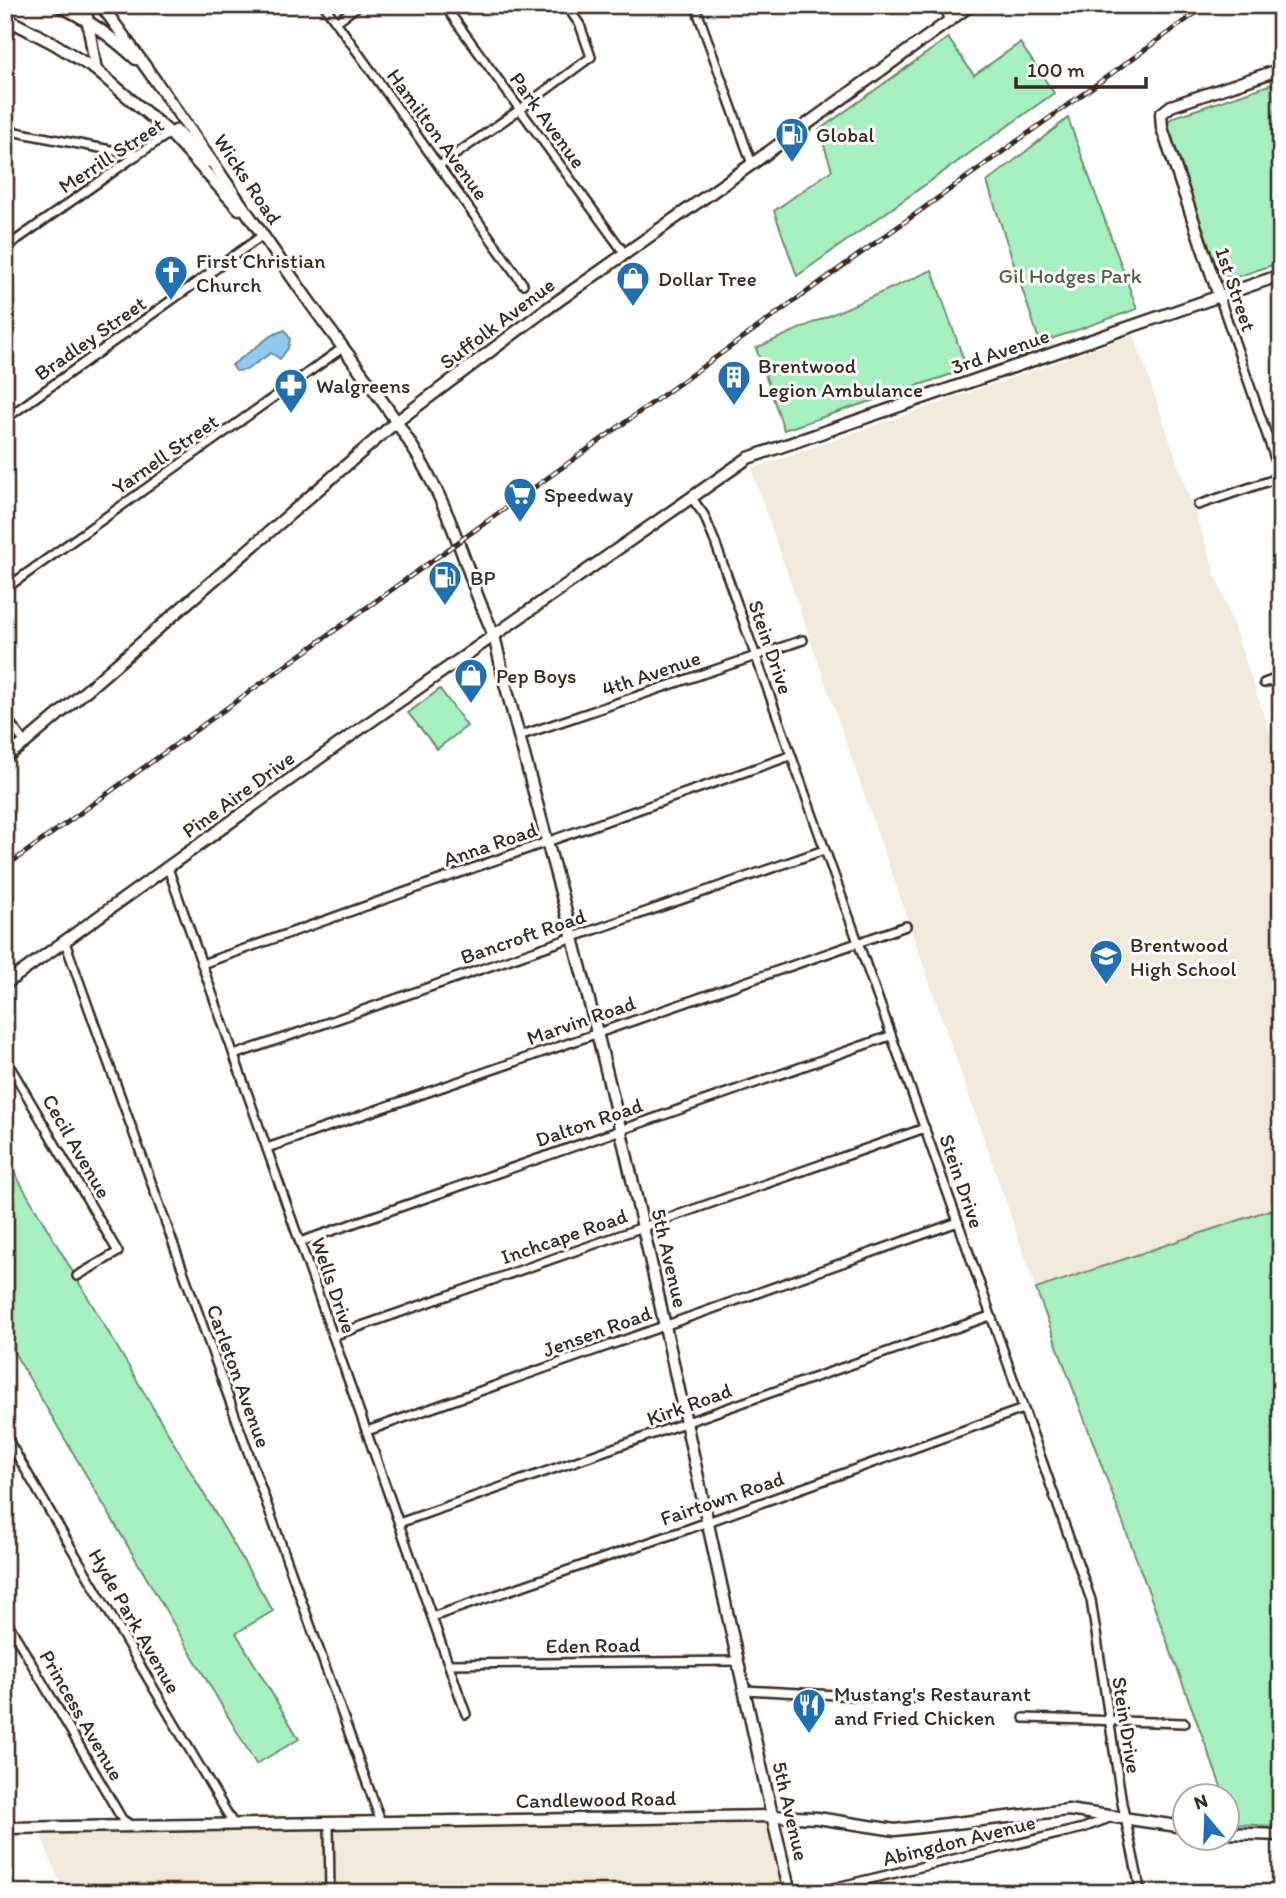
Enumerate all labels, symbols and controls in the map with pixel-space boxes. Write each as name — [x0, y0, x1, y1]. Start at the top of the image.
scale bar — [1016, 46, 1146, 90]
text: 100 m — [1027, 57, 1085, 82]
street label: Hamilton Avenue — [382, 63, 494, 205]
street label: Park Avenue — [505, 67, 591, 173]
street label: Merrill Street — [54, 112, 168, 198]
fuel station icon: Global — [773, 115, 811, 164]
place label: Global — [816, 122, 874, 147]
street label: Wicks Road — [208, 129, 288, 230]
street label: 1st Street — [1210, 244, 1262, 335]
place label: First Christian Church — [196, 248, 325, 297]
church icon: First Christian Church — [152, 253, 190, 302]
shop icon: Dollar Tree — [614, 259, 652, 308]
park label: Gil Hodges Park — [999, 263, 1142, 288]
place label: Dollar Tree — [658, 266, 757, 291]
street label: Suffolk Avenue — [435, 272, 559, 374]
street label: Bradley Street — [29, 290, 151, 386]
street label: 3rd Avenue — [948, 323, 1052, 379]
place label: Brentwood Legion Ambulance — [758, 353, 923, 402]
building icon: Brentwood Legion Ambulance — [715, 358, 753, 407]
pharmacy icon: Walgreens — [272, 366, 310, 415]
place label: Walgreens — [316, 373, 410, 398]
street label: Yarnell Street — [107, 408, 223, 500]
supermarket icon: Speedway — [501, 475, 539, 524]
place label: Speedway — [544, 482, 633, 507]
fuel station icon: BP — [426, 558, 464, 607]
place label: BP — [470, 565, 496, 590]
street label: Stein Drive — [743, 597, 799, 697]
street label: 4th Avenue — [598, 644, 704, 702]
shop icon: Pep Boys — [452, 656, 490, 705]
place label: Pep Boys — [496, 663, 576, 688]
street label: Pine Aire Drive — [177, 745, 299, 843]
street label: Anna Road — [440, 816, 541, 872]
street label: Bancroft Road — [457, 903, 589, 969]
place label: Brentwood High School — [1130, 932, 1237, 981]
school or university icon: Brentwood High School — [1087, 937, 1125, 986]
street label: Marvin Road — [523, 990, 639, 1050]
street label: Cecil Avenue — [37, 1089, 117, 1203]
street label: Dalton Road — [532, 1092, 646, 1152]
street label: Stein Drive — [934, 1131, 990, 1231]
street label: Inchcape Road — [498, 1203, 631, 1269]
street label: 5th Avenue — [646, 1206, 694, 1310]
street label: Wells Drive — [306, 1234, 362, 1336]
street label: Jensen Road — [539, 1300, 655, 1362]
street label: Carleton Avenue — [202, 1301, 276, 1451]
street label: Kirk Road — [643, 1377, 735, 1431]
street label: Fairtown Road — [657, 1465, 787, 1531]
street label: Hyde Park Avenue — [83, 1544, 187, 1698]
street label: Eden Road — [545, 1632, 641, 1658]
street label: Princess Avenue — [34, 1645, 130, 1785]
street label: Stein Drive — [1107, 1675, 1147, 1775]
place label: Mustang's Restaurant and Fried Chicken — [834, 1681, 1031, 1730]
restaurant icon: Mustang's Restaurant and Fried Chicken — [790, 1686, 828, 1735]
street label: 5th Avenue — [767, 1759, 815, 1863]
north arrow — [1170, 1783, 1240, 1853]
street label: Candlewood Road — [515, 1785, 677, 1813]
text: N — [1191, 1788, 1210, 1814]
street label: Abingdon Avenue — [880, 1809, 1038, 1871]

